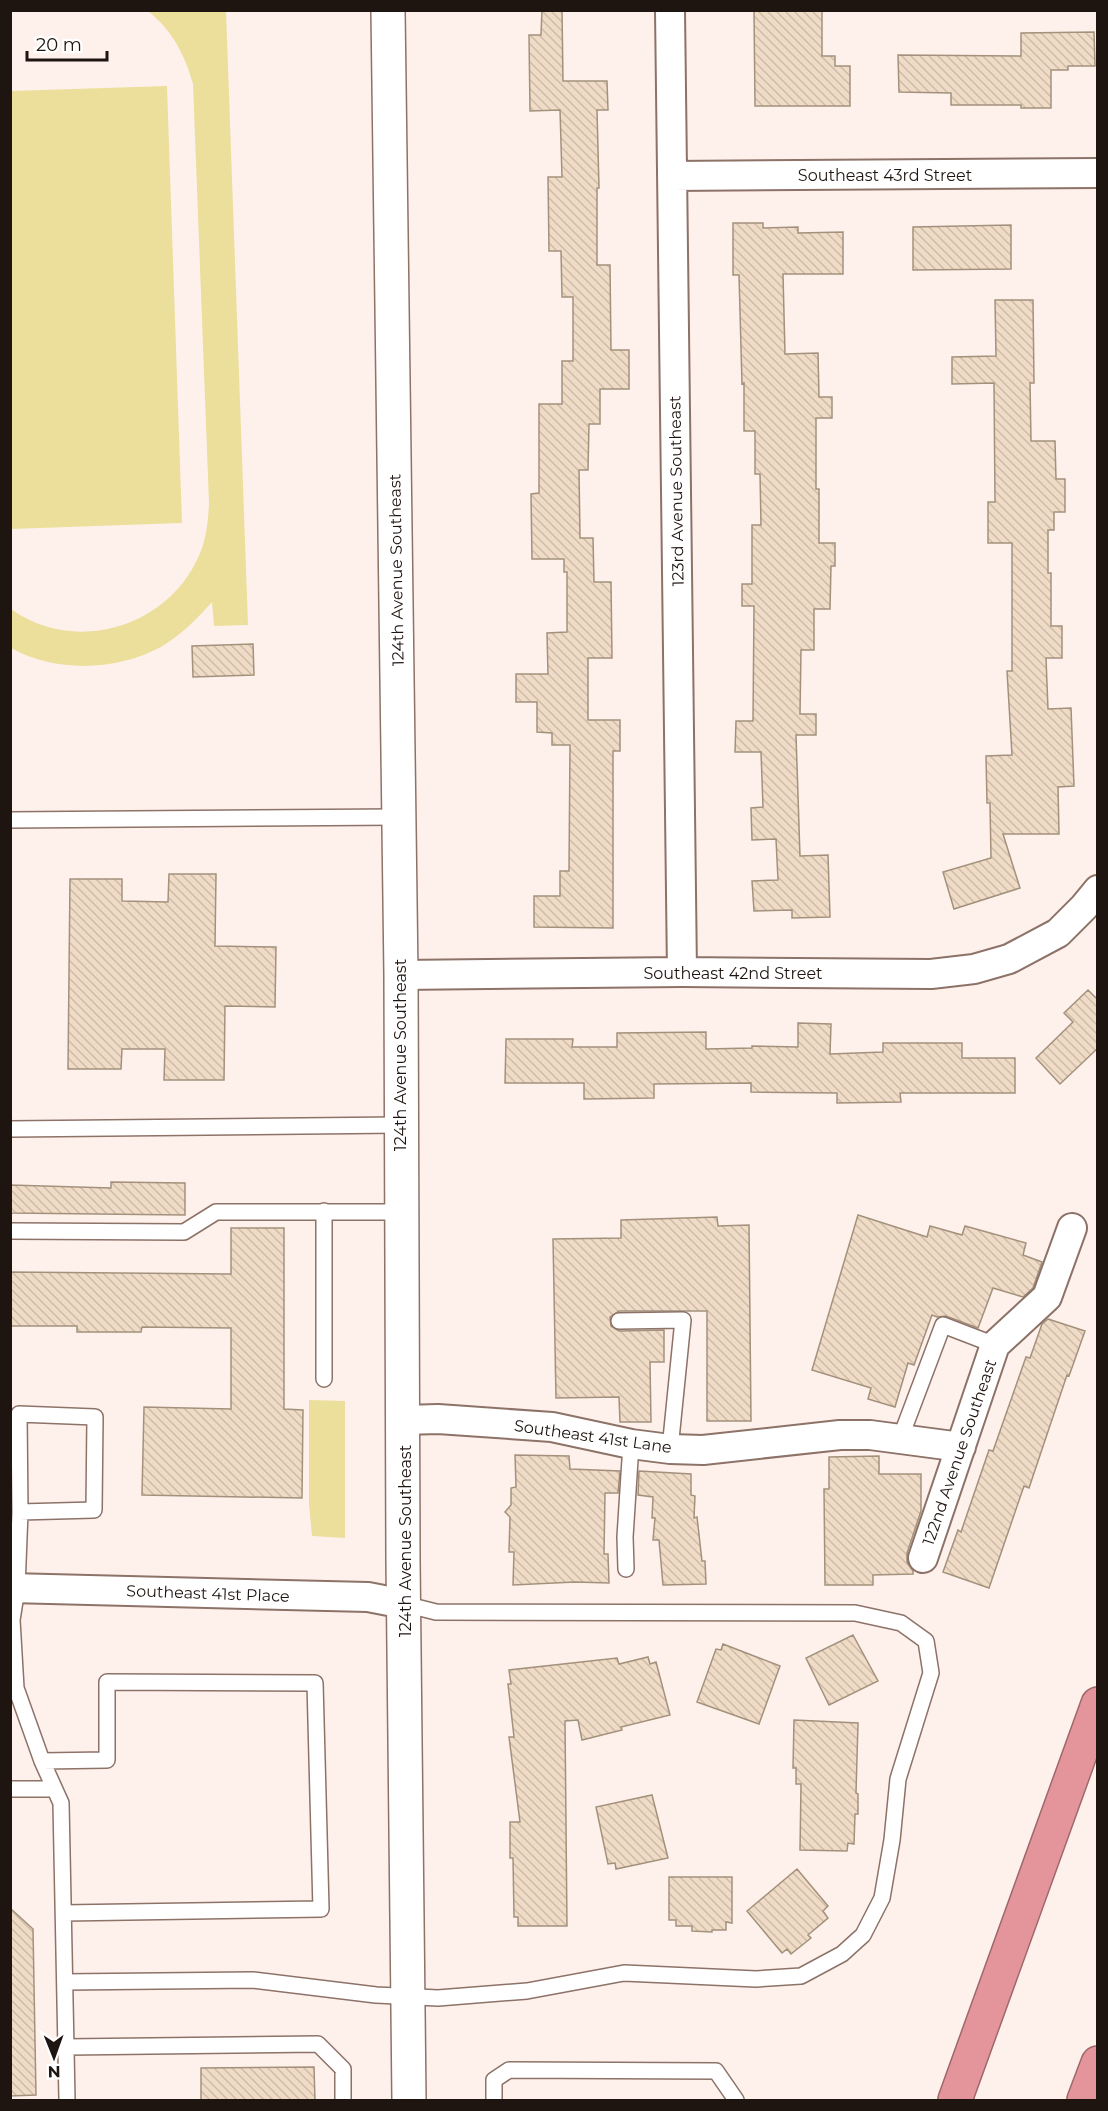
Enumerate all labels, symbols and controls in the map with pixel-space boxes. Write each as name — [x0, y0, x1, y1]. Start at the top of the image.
scale bar — [27, 24, 106, 62]
text: 20 m — [36, 34, 82, 56]
street label: Southeast 43rd Street — [798, 166, 973, 185]
street label: 123rd Avenue Southeast — [665, 395, 688, 587]
street label: 124th Avenue Southeast — [385, 473, 408, 666]
street label: 124th Avenue Southeast — [391, 958, 410, 1151]
street label: Southeast 42nd Street — [643, 964, 823, 983]
street label: 122nd Avenue Southeast — [919, 1356, 1000, 1548]
street label: Southeast 41st Lane — [513, 1416, 673, 1457]
street label: 124th Avenue Southeast — [396, 1444, 415, 1637]
street label: Southeast 41st Place — [126, 1581, 290, 1606]
north arrow — [24, 2027, 84, 2087]
text: N — [48, 2062, 61, 2081]

